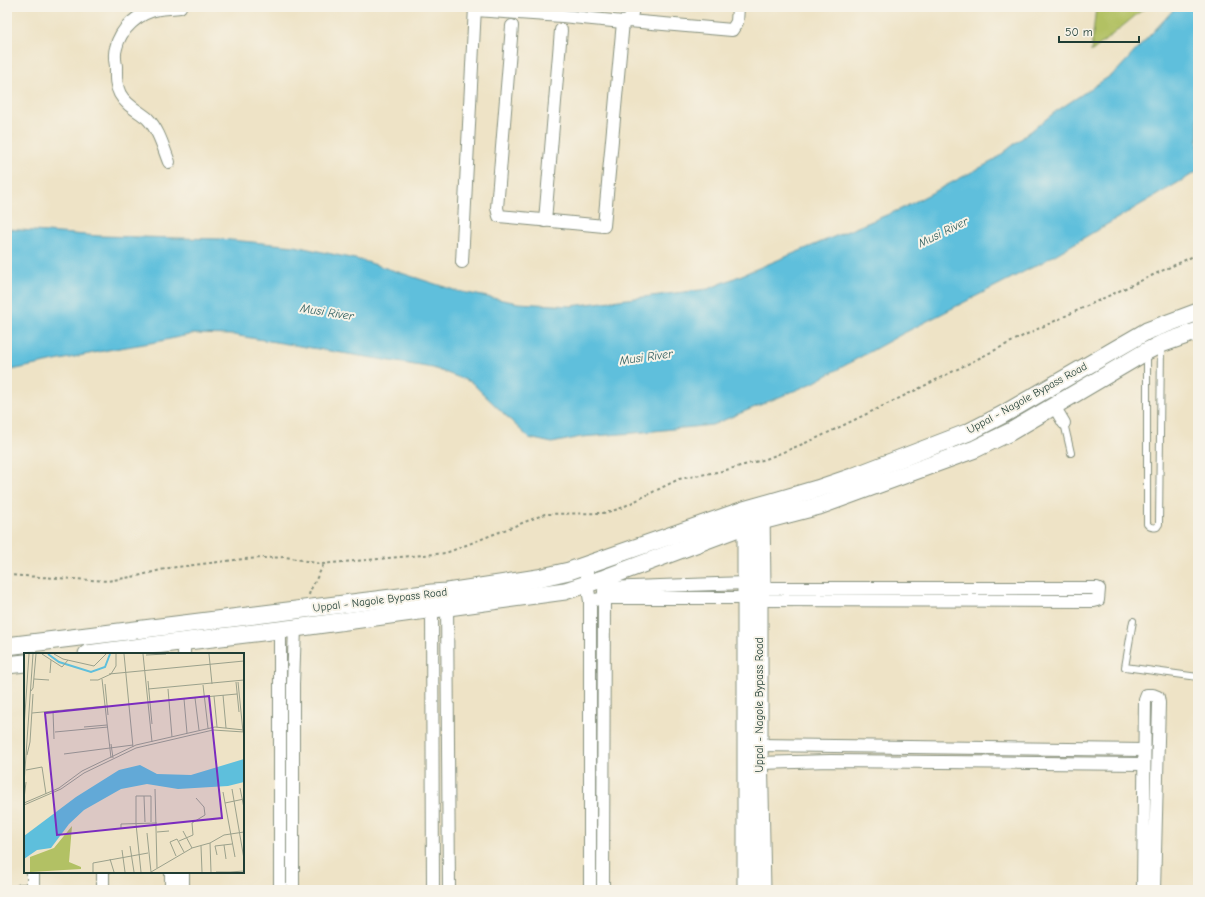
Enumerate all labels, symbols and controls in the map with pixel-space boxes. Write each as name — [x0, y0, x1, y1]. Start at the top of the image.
scale bar — [1059, 18, 1139, 44]
text: 50 m — [1065, 25, 1093, 39]
water label: Musi River — [915, 213, 971, 251]
water label: Musi River — [298, 301, 356, 323]
water label: Musi River — [617, 346, 675, 368]
street label: Uppal - Nagole Bypass Road — [965, 359, 1089, 436]
street label: Uppal - Nagole Bypass Road — [312, 585, 448, 615]
street label: Uppal - Nagole Bypass Road — [753, 637, 766, 773]
inset map — [24, 653, 244, 873]

